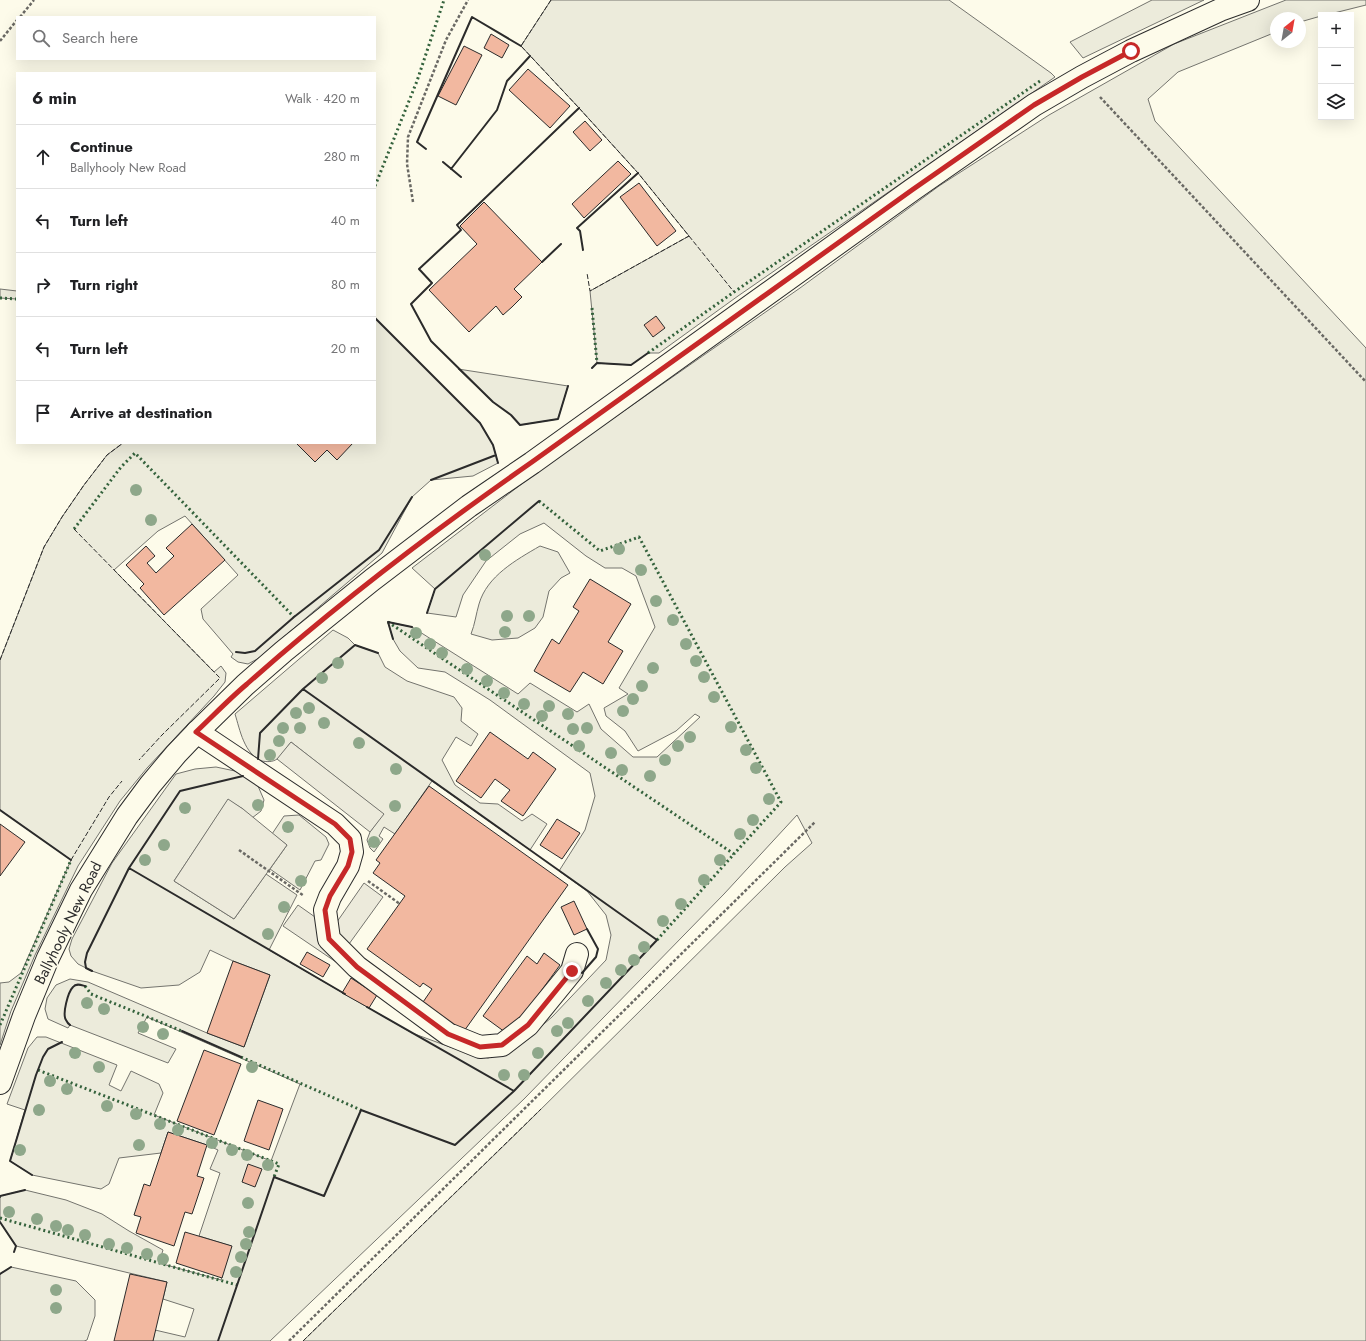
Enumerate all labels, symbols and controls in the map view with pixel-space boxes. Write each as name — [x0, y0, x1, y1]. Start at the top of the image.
north arrow — [1270, 12, 1306, 48]
map controls — [1318, 12, 1354, 120]
button: + — [1318, 12, 1354, 48]
search box — [16, 16, 376, 60]
icon: search — [30, 27, 52, 49]
text: Search here — [62, 27, 138, 49]
route start — [1122, 42, 1140, 60]
button: − — [1318, 48, 1354, 84]
button: layers — [1318, 84, 1354, 120]
text: 6 min — [32, 86, 77, 110]
text: Walk · 420 m — [285, 89, 360, 108]
text: Continue — [70, 136, 133, 158]
icon: ahead — [32, 146, 54, 168]
text: 280 m — [324, 147, 360, 166]
text: Ballyhooly New Road — [70, 158, 186, 177]
icon: left — [32, 210, 54, 232]
text: Turn left — [70, 210, 128, 232]
text: 40 m — [331, 211, 360, 230]
icon: right — [32, 274, 54, 296]
text: Turn right — [70, 274, 138, 296]
text: 80 m — [331, 275, 360, 294]
icon: left — [32, 338, 54, 360]
text: Turn left — [70, 338, 128, 360]
text: 20 m — [331, 339, 360, 358]
icon: arrive — [32, 402, 54, 424]
text: Arrive at destination — [70, 402, 212, 424]
street label: Ballyhooly New Road — [29, 858, 107, 988]
route end — [563, 962, 581, 980]

